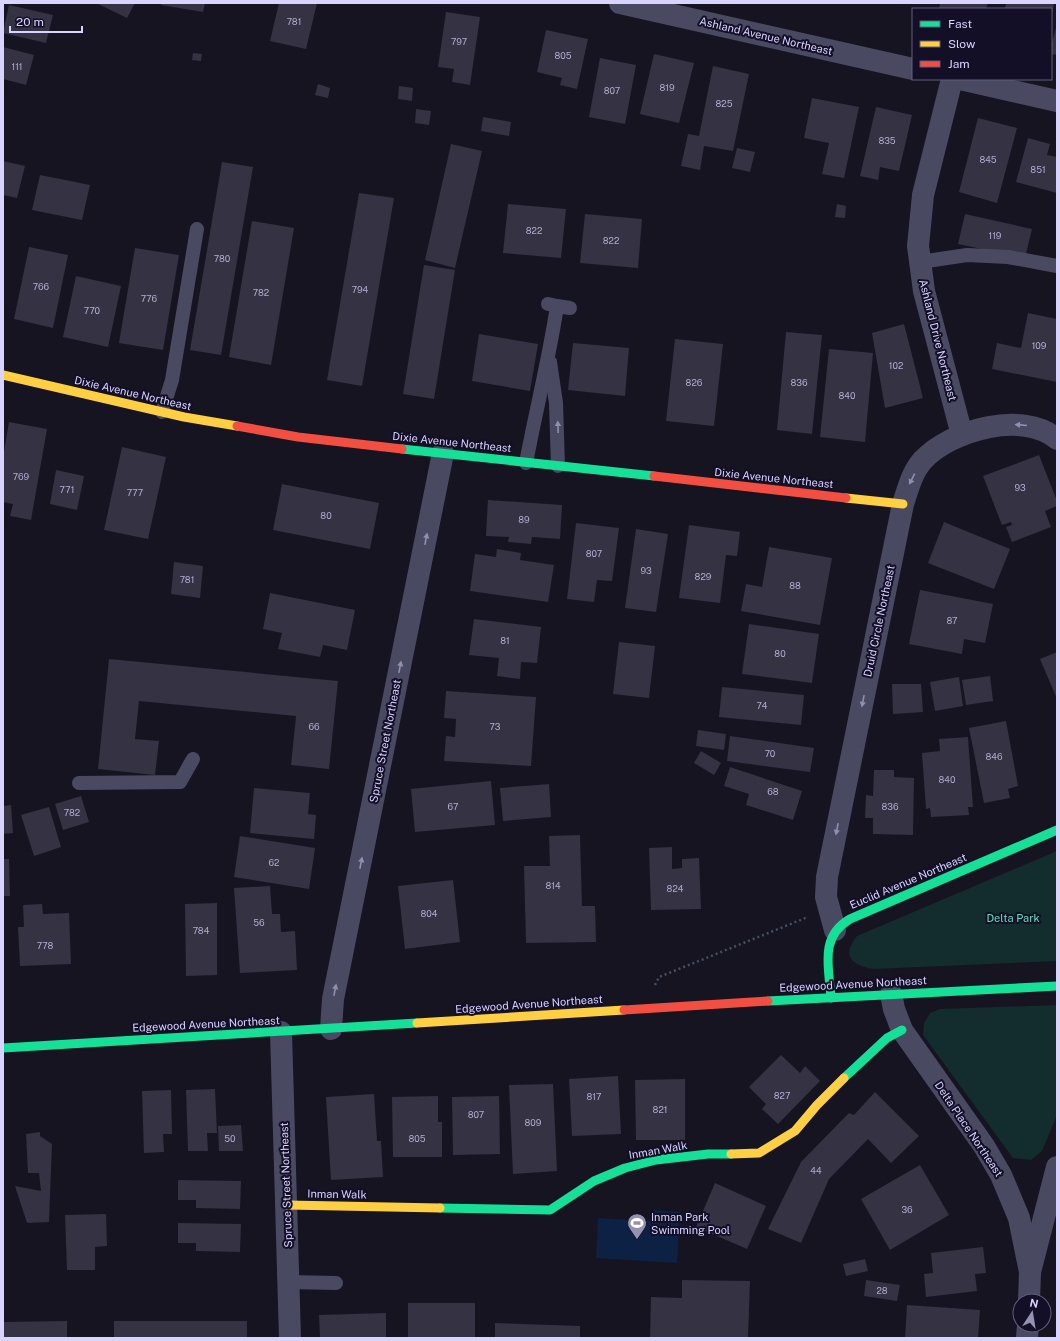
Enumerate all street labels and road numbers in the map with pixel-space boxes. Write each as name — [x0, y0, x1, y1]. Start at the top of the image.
street label: Ashland Avenue Northeast — [698, 15, 834, 57]
street label: Ashland Drive Northeast — [917, 278, 959, 402]
street label: Dixie Avenue Northeast — [73, 374, 193, 412]
street label: Dixie Avenue Northeast — [392, 430, 512, 454]
street label: Dixie Avenue Northeast — [714, 466, 834, 490]
street label: Druid Circle Northeast — [861, 564, 897, 678]
street label: Spruce Street Northeast — [367, 678, 403, 804]
street label: Euclid Avenue Northeast — [848, 851, 968, 911]
street label: Edgewood Avenue Northeast — [779, 974, 927, 994]
street label: Edgewood Avenue Northeast — [455, 993, 603, 1015]
street label: Edgewood Avenue Northeast — [132, 1014, 280, 1034]
street label: Delta Place Northeast — [933, 1079, 1005, 1179]
street label: Spruce Street Northeast — [278, 1122, 294, 1248]
street label: Inman Walk — [628, 1139, 688, 1161]
street label: Inman Walk — [307, 1187, 367, 1201]

